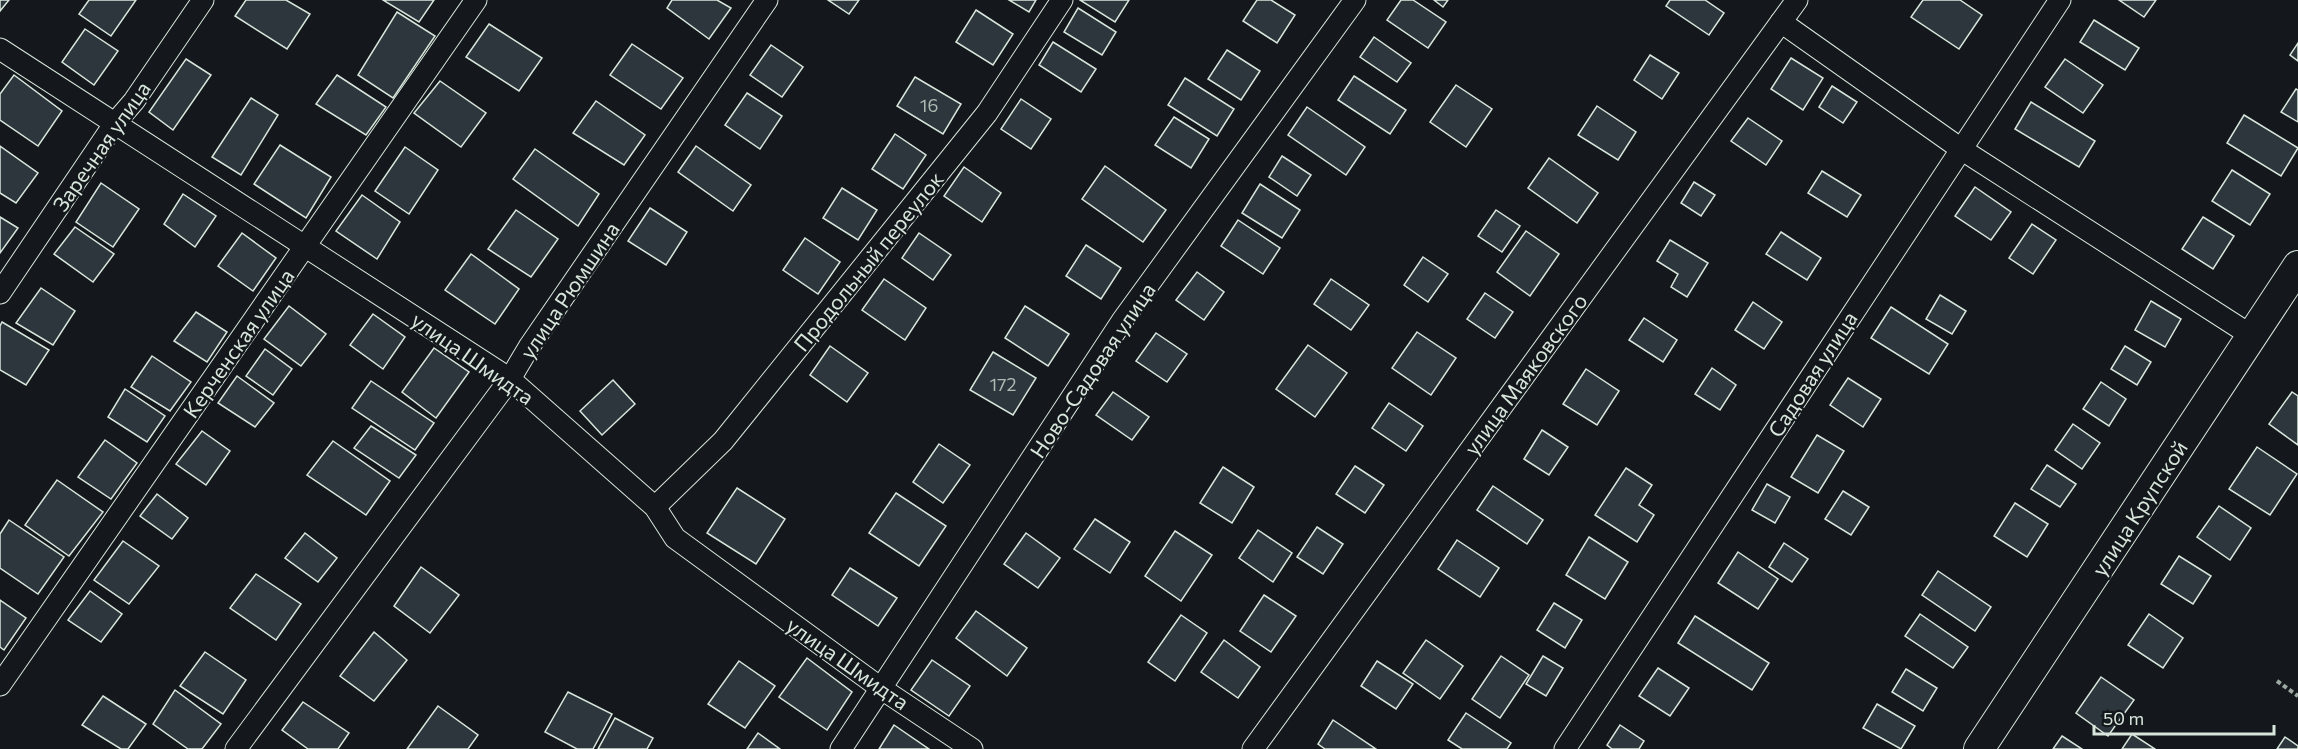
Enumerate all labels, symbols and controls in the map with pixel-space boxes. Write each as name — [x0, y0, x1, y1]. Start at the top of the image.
street label: Заречная улица — [47, 76, 155, 216]
house number: 16 — [920, 94, 938, 116]
street label: Продольный переулок — [788, 166, 948, 356]
street label: улица Рюмшина — [514, 217, 624, 363]
street label: Керченская улица — [177, 264, 299, 422]
street label: Ново-Садовая улица — [1024, 278, 1160, 462]
street label: улица Маяковского — [1458, 289, 1592, 459]
street label: улица Шмидта — [407, 307, 539, 409]
street label: Садовая улица — [1762, 307, 1862, 441]
house number: 172 — [989, 373, 1017, 395]
street label: улица Крупской — [2086, 436, 2192, 580]
street label: улица Шмидта — [782, 612, 914, 714]
scale bar — [2094, 698, 2274, 736]
text: 50 m — [2103, 707, 2144, 729]

